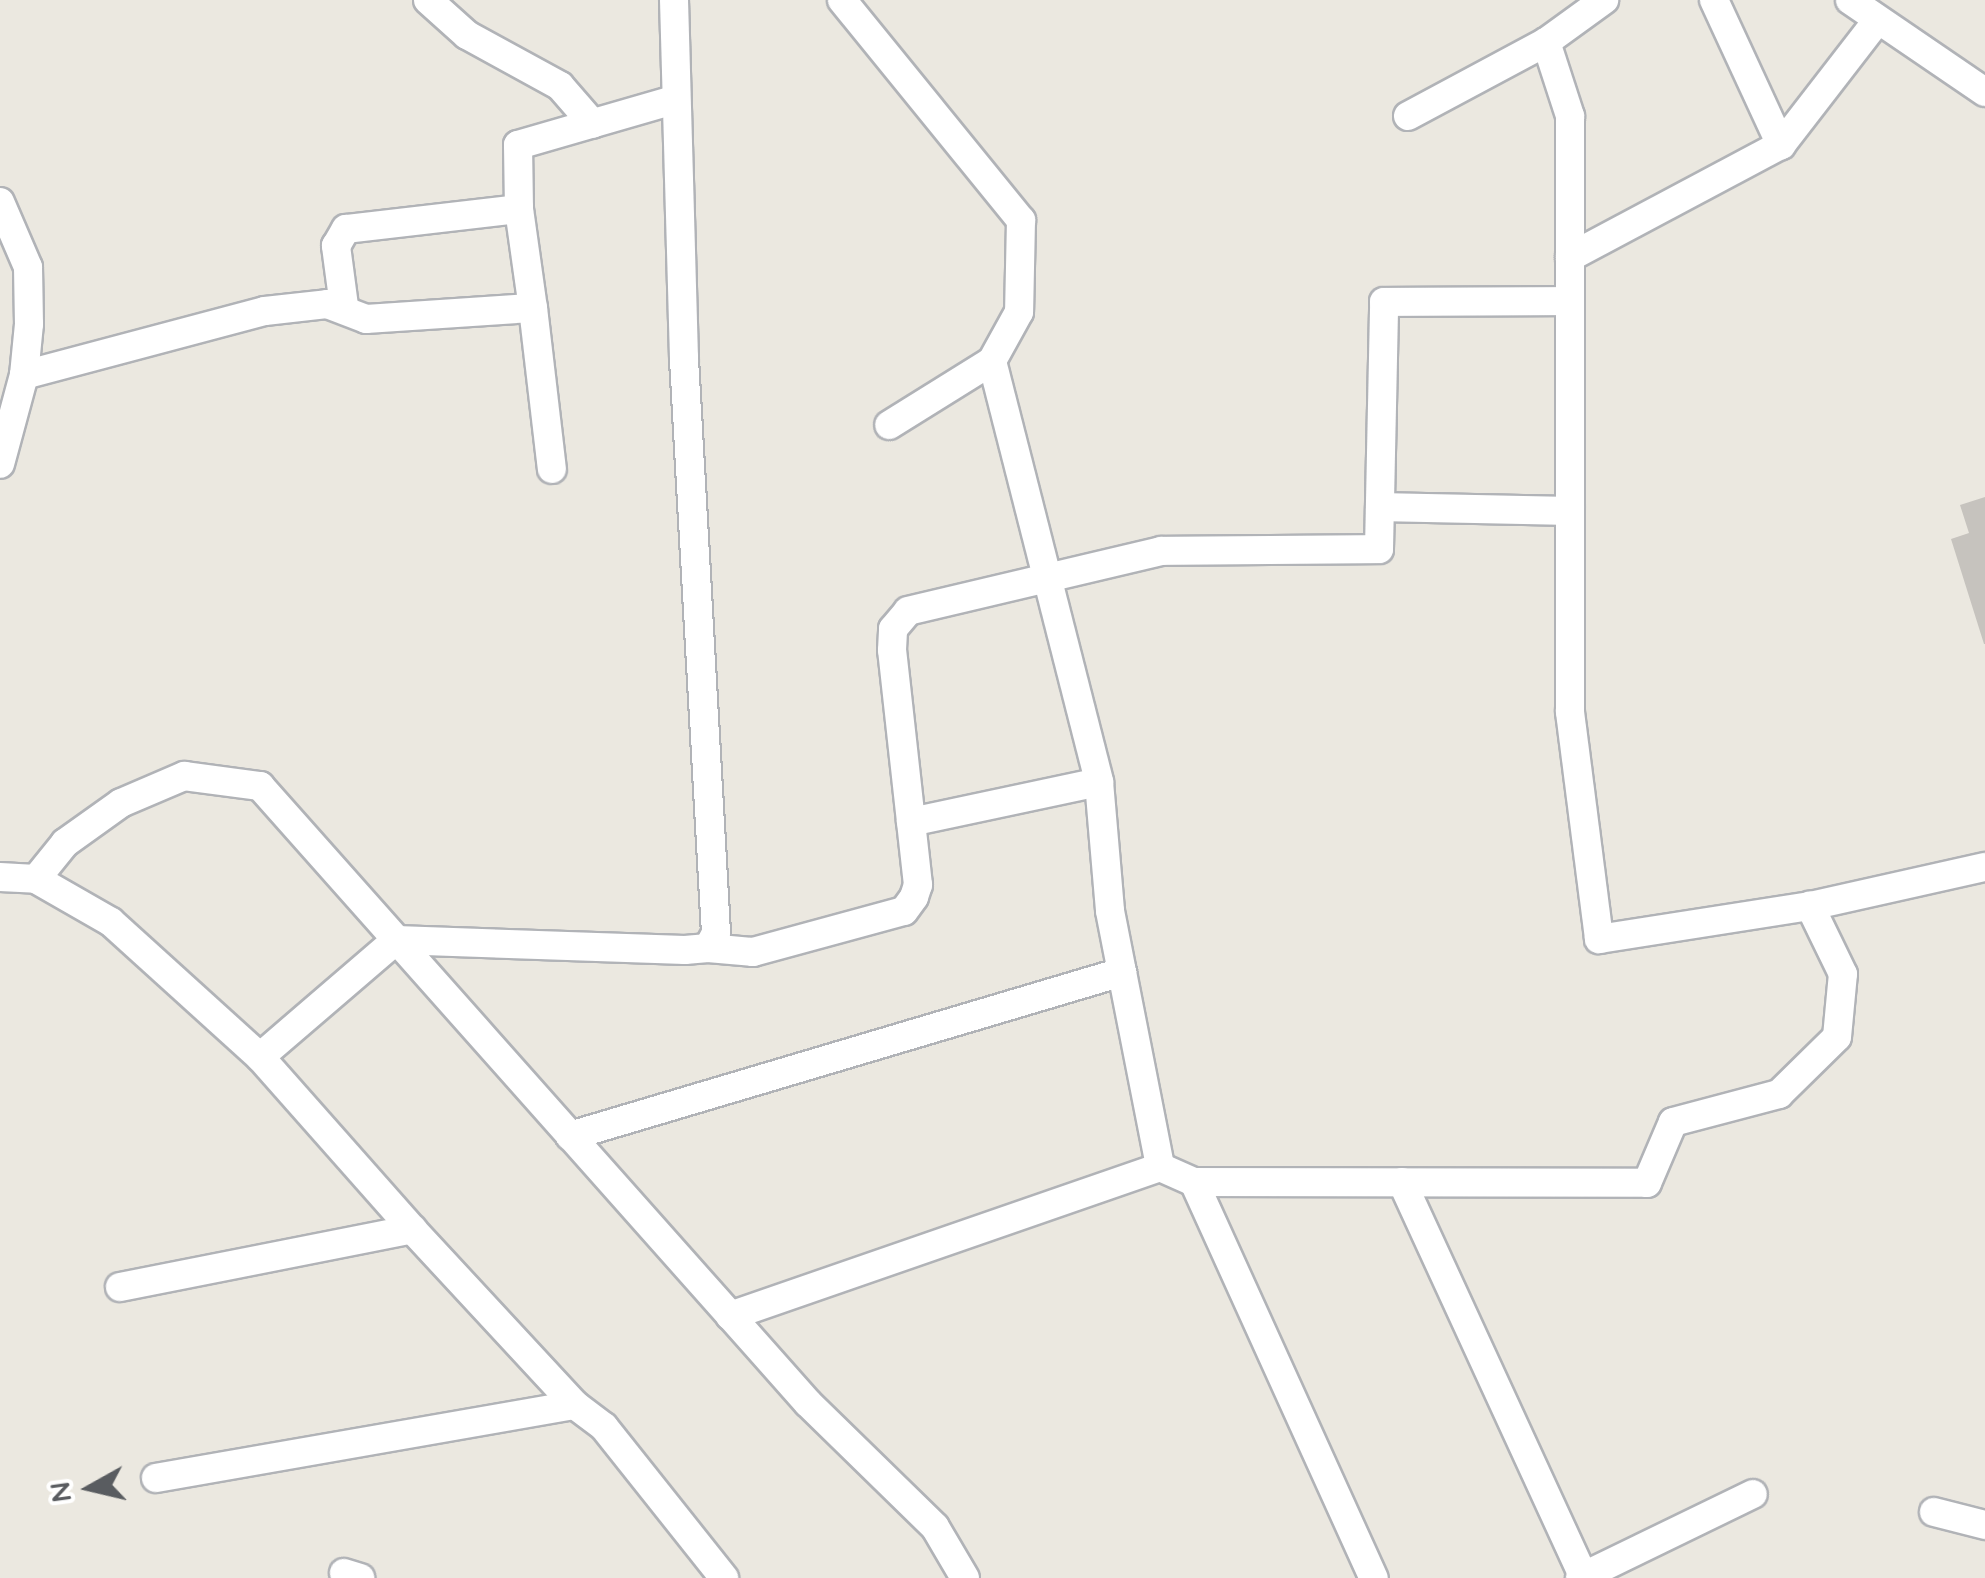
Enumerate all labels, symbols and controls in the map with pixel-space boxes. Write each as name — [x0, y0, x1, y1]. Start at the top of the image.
north arrow — [40, 1438, 140, 1538]
text: N — [41, 1480, 79, 1505]

